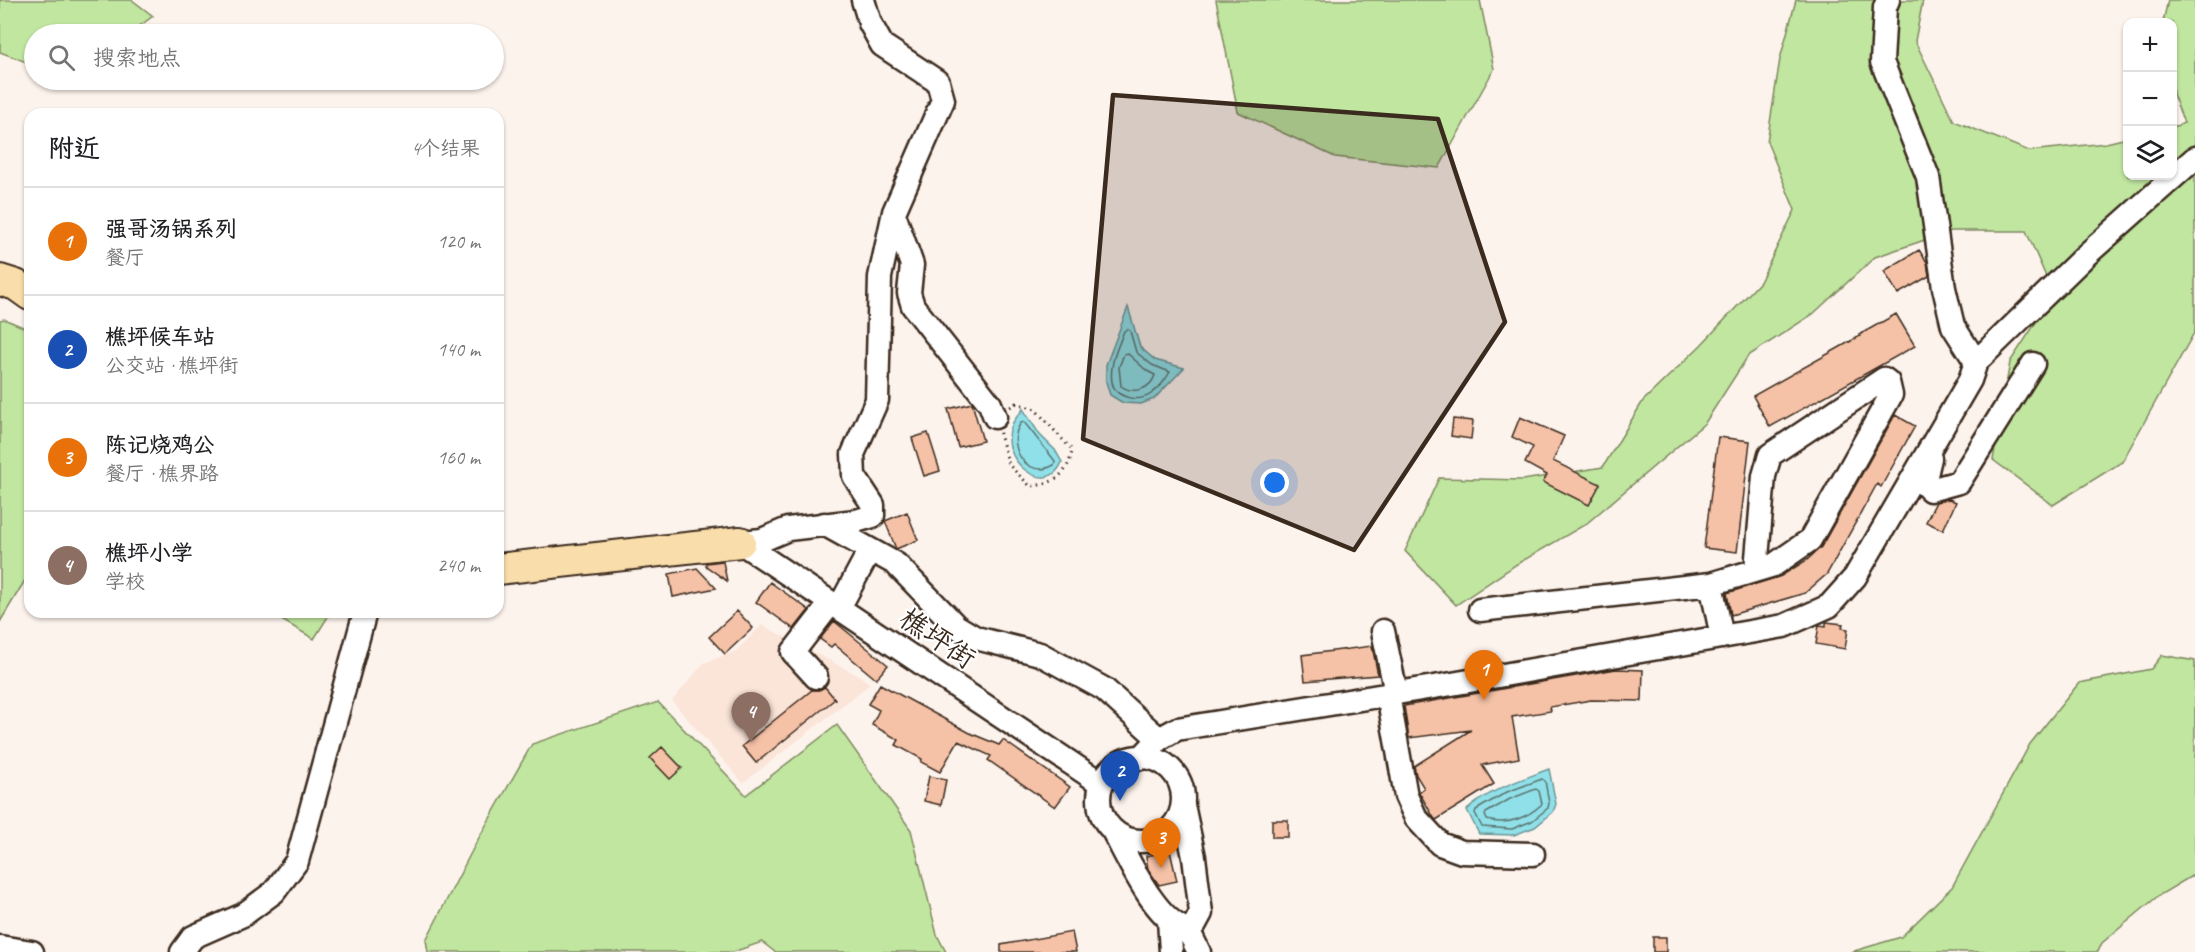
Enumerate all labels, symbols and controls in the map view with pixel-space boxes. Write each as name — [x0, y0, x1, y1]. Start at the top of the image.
map controls — [2123, 18, 2177, 180]
button: + — [2123, 18, 2177, 72]
search box — [24, 24, 504, 90]
icon: search — [45, 41, 78, 74]
text: 搜索地点 — [93, 44, 181, 72]
button: − — [2123, 72, 2177, 126]
button: layers — [2123, 126, 2177, 180]
text: 附近 — [48, 132, 100, 165]
text: 4个结果 — [411, 136, 480, 161]
text: 强哥汤锅系列 — [105, 215, 237, 243]
text: 1 — [63, 229, 72, 254]
text: 120 m — [437, 229, 480, 254]
text: 餐厅 — [105, 245, 145, 270]
text: 樵坪候车站 — [105, 323, 215, 351]
text: 2 — [63, 337, 72, 362]
text: 140 m — [437, 337, 480, 362]
text: 公交站 · 樵坪街 — [105, 353, 238, 378]
text: 陈记烧鸡公 — [105, 431, 215, 459]
text: 3 — [63, 445, 72, 470]
text: 160 m — [437, 445, 480, 470]
text: 餐厅 · 樵界路 — [105, 461, 218, 486]
your location — [1260, 468, 1289, 497]
text: 樵坪小学 — [105, 539, 193, 567]
text: 4 — [63, 553, 72, 578]
text: 240 m — [437, 553, 480, 578]
text: 学校 — [105, 569, 145, 594]
street label: 樵坪街 — [893, 600, 983, 676]
pin: 1 — [1464, 650, 1504, 700]
pin: 4 — [732, 692, 771, 742]
pin: 2 — [1100, 752, 1140, 801]
pin: 3 — [1142, 818, 1180, 868]

